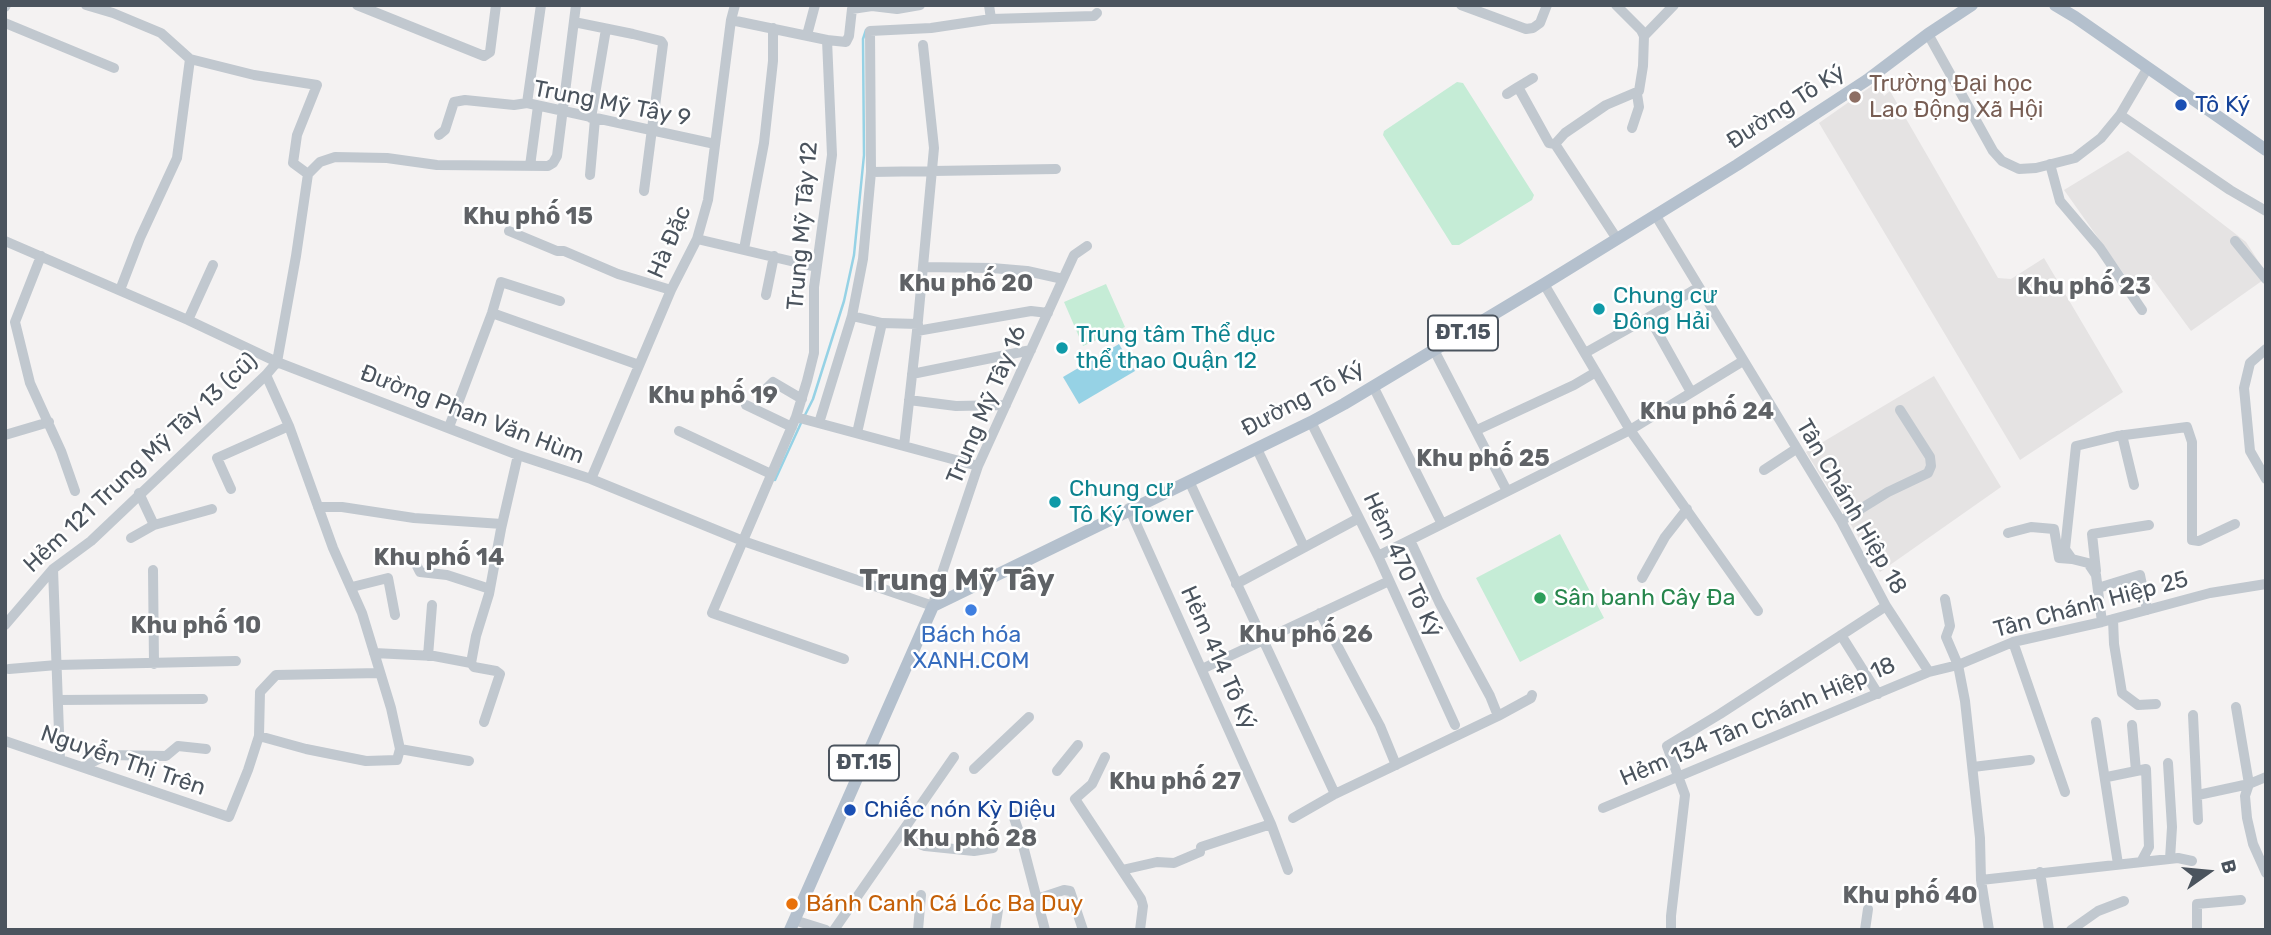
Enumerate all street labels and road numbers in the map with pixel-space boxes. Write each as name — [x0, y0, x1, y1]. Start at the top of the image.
street label: Đường Tô Ký — [1722, 59, 1850, 155]
street label: Trung Mỹ Tây 9 — [531, 75, 693, 133]
street label: Trung Mỹ Tây 12 — [782, 141, 824, 311]
street label: Hà Đặc — [642, 201, 698, 283]
road number: ĐT.15 — [1428, 316, 1498, 350]
street label: Trung Mỹ Tây 16 — [941, 322, 1033, 488]
street label: Hẻm 121 Trung Mỹ Tây 13 (cũ) — [18, 347, 264, 579]
street label: Đường Tô Ký — [1237, 355, 1369, 443]
street label: Đường Phan Văn Hùm — [356, 360, 588, 470]
street label: Tân Chánh Hiệp 18 — [1790, 415, 1912, 599]
street label: Hẻm 470 Tô Ký — [1356, 488, 1448, 642]
street label: Tân Chánh Hiệp 25 — [1991, 566, 2191, 644]
street label: Hẻm 414 Tô Ký — [1174, 582, 1262, 734]
street label: Hẻm 134 Tân Chánh Hiệp 18 — [1616, 651, 1900, 793]
street label: Nguyễn Thị Trên — [37, 720, 209, 802]
road number: ĐT.15 — [829, 746, 899, 780]

